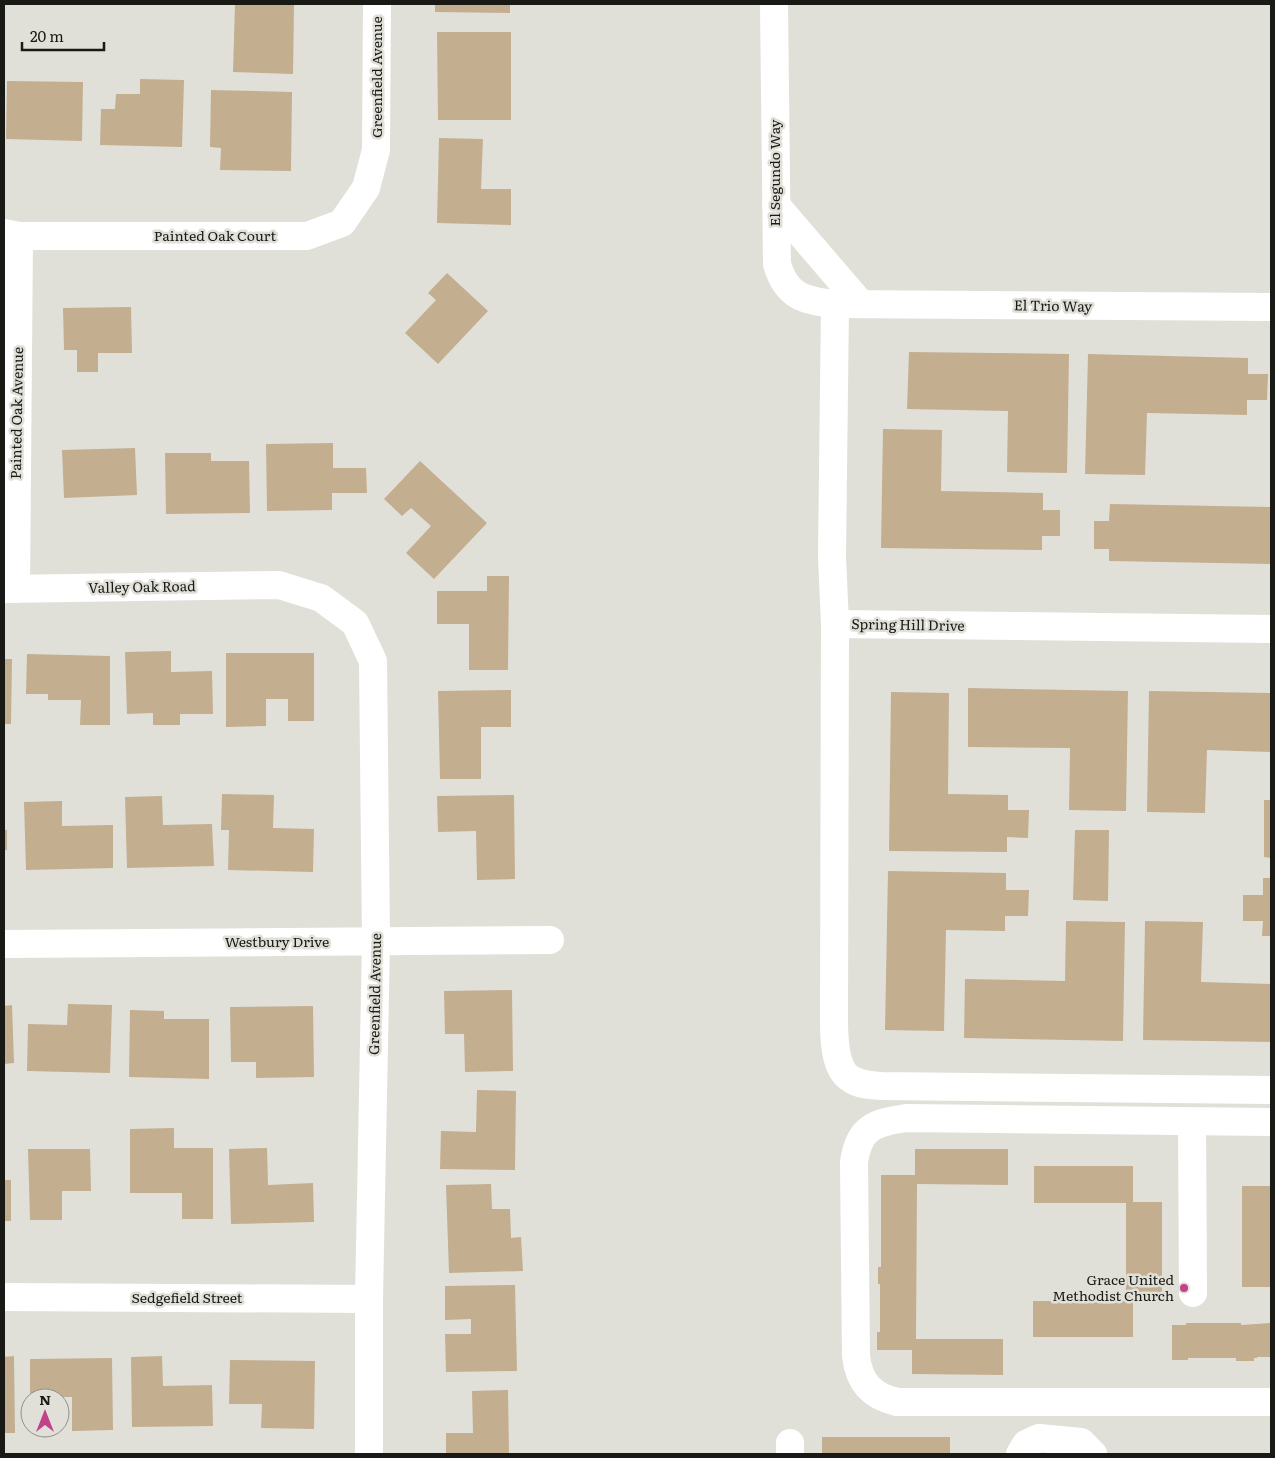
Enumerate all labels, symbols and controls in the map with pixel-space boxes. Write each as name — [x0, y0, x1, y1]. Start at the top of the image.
street label: Greenfield Avenue — [366, 16, 386, 138]
scale bar — [22, 20, 105, 52]
text: 20 m — [30, 24, 64, 47]
street label: El Segundo Way — [764, 118, 784, 227]
street label: Painted Oak Court — [154, 225, 276, 245]
street label: El Trio Way — [1014, 294, 1093, 316]
street label: Painted Oak Avenue — [5, 347, 27, 479]
street label: Valley Oak Road — [88, 575, 196, 597]
street label: Spring Hill Drive — [851, 613, 965, 635]
street label: Westbury Drive — [225, 931, 329, 951]
street label: Greenfield Avenue — [363, 933, 385, 1055]
place label: Grace United Methodist Church — [1052, 1269, 1174, 1305]
marker: Grace United Methodist Church — [1178, 1282, 1190, 1294]
street label: Sedgefield Street — [131, 1287, 243, 1307]
north arrow — [20, 1388, 70, 1438]
text: N — [39, 1389, 51, 1409]

